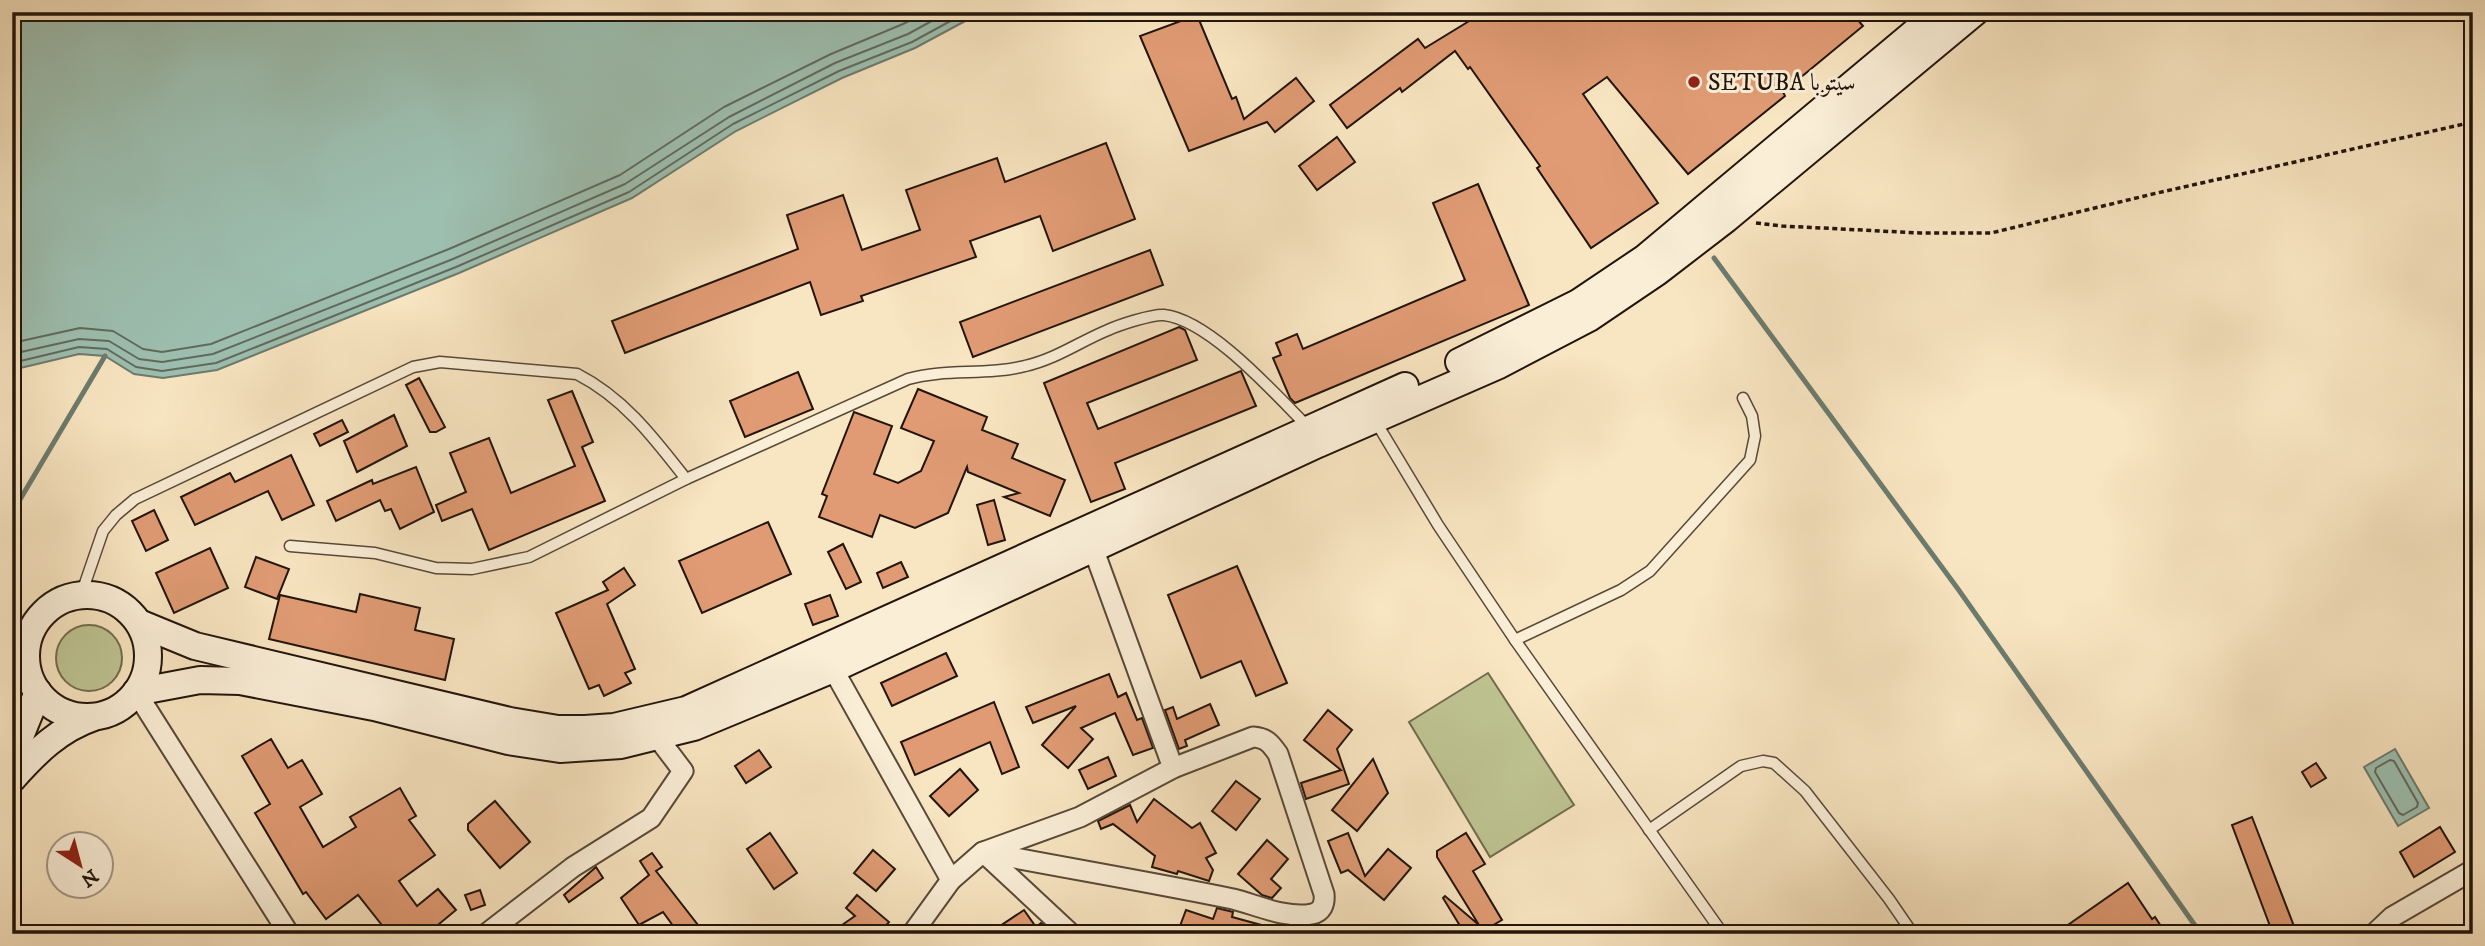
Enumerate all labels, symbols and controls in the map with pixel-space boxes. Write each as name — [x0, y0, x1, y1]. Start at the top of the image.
place label: SETUBA سيتوبا — [1708, 68, 1856, 98]
marker: SETUBA سيتوبا — [1686, 74, 1702, 90]
north arrow — [46, 830, 116, 900]
text: N — [76, 864, 102, 892]

